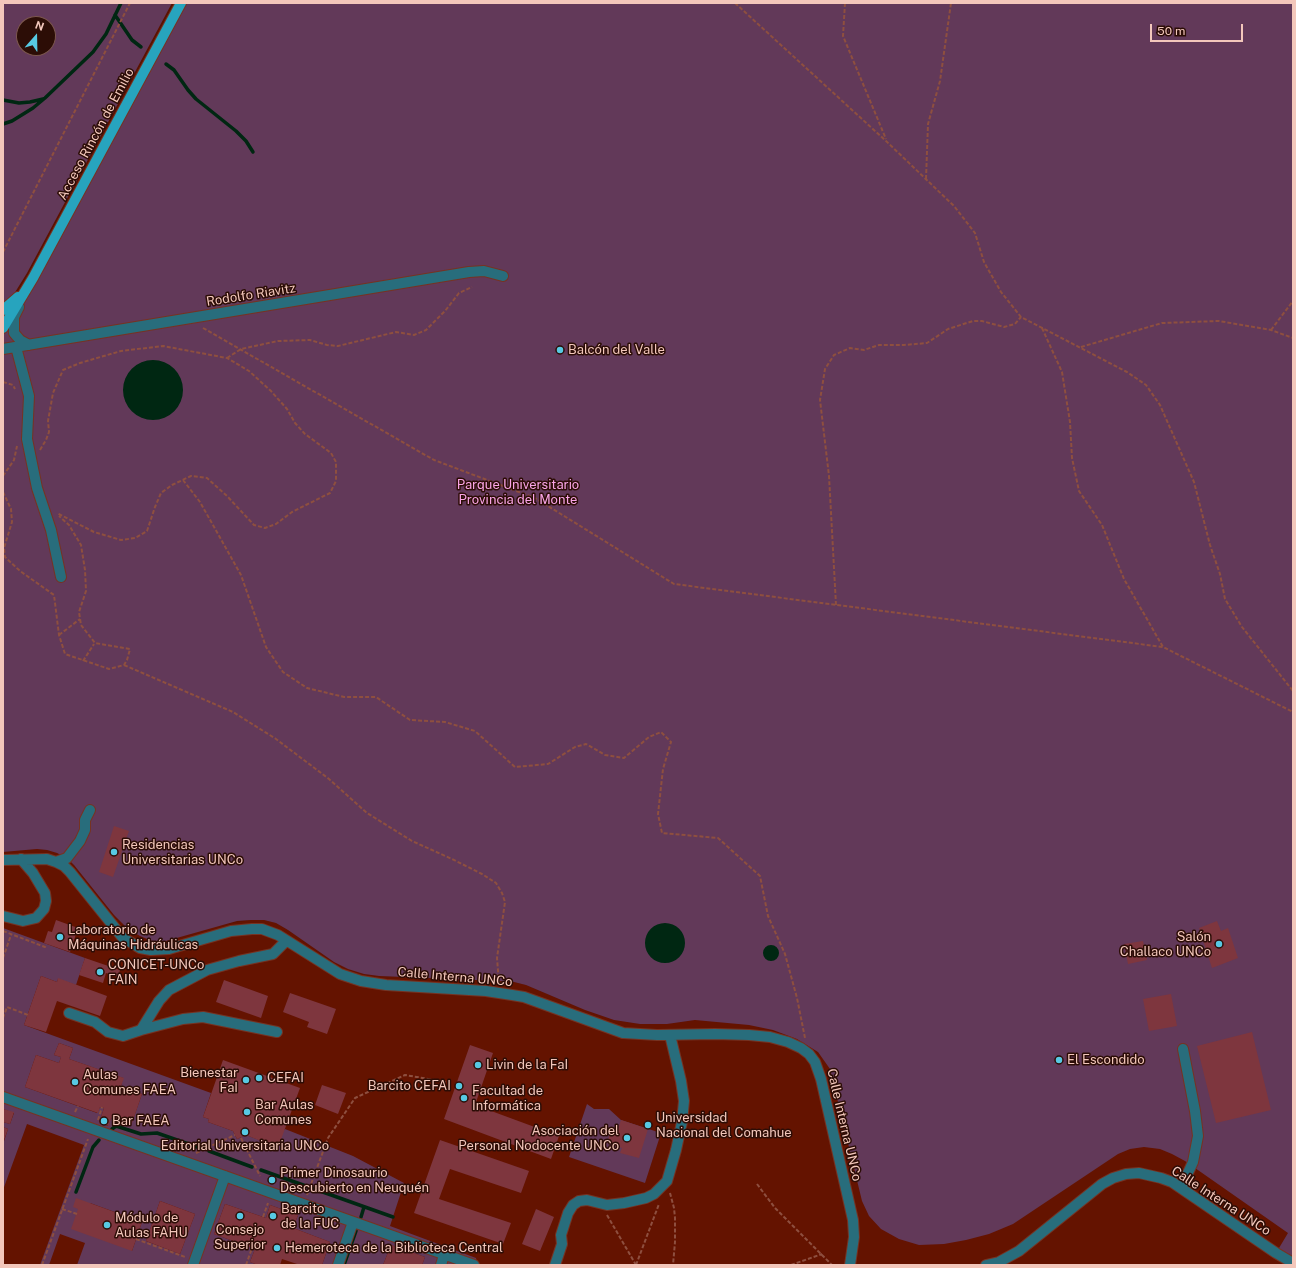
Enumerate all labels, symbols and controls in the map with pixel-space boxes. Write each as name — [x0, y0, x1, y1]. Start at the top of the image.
north arrow — [16, 16, 56, 56]
scale bar — [1152, 16, 1245, 42]
text: N — [34, 19, 46, 33]
text: 50 m — [1157, 24, 1185, 38]
street label: Acceso Rincón de Emilio — [55, 65, 137, 203]
street label: Rodolfo Riavitz — [205, 280, 297, 310]
place label: Balcón del Valle — [568, 342, 665, 358]
marker: Balcón del Valle — [555, 345, 565, 355]
park label: Parque Universitario Provincia del Monte — [457, 477, 579, 508]
place label: Residencias Universitarias UNCo — [122, 837, 243, 868]
marker: Residencias Universitarias UNCo — [109, 847, 119, 857]
place label: Laboratorio de Máquinas Hidráulicas — [68, 922, 198, 953]
place label: Salón Challaco UNCo — [1120, 929, 1211, 960]
marker: Laboratorio de Máquinas Hidráulicas — [55, 932, 65, 942]
marker: Salón Challaco UNCo — [1214, 939, 1224, 949]
place label: CONICET-UNCo FAIN — [108, 957, 204, 988]
street label: Calle Interna UNCo — [397, 964, 513, 990]
marker: CONICET-UNCo FAIN — [95, 967, 105, 977]
place label: El Escondido — [1067, 1052, 1145, 1068]
marker: El Escondido — [1054, 1055, 1064, 1065]
place label: Livin de la FaI — [486, 1057, 568, 1073]
marker: Livin de la FaI — [473, 1060, 483, 1070]
place label: Bienestar FaI — [180, 1065, 238, 1096]
place label: Aulas Comunes FAEA — [83, 1067, 176, 1098]
street label: Calle Interna UNCo — [823, 1067, 865, 1183]
place label: CEFAI — [267, 1070, 304, 1086]
marker: CEFAI — [254, 1073, 264, 1083]
marker: Bienestar FaI — [241, 1075, 251, 1085]
marker: Aulas Comunes FAEA — [70, 1077, 80, 1087]
place label: Barcito CEFAI — [368, 1078, 451, 1094]
marker: Barcito CEFAI — [454, 1081, 464, 1091]
place label: Facultad de Informática — [472, 1083, 543, 1114]
marker: Facultad de Informática — [459, 1093, 469, 1103]
place label: Bar Aulas Comunes — [255, 1097, 313, 1128]
marker: Bar Aulas Comunes — [242, 1107, 252, 1117]
place label: Universidad Nacional del Comahue — [656, 1110, 792, 1141]
place label: Bar FAEA — [112, 1113, 169, 1129]
marker: Bar FAEA — [99, 1116, 109, 1126]
marker: Universidad Nacional del Comahue — [643, 1120, 653, 1130]
place label: Asociación del Personal Nodocente UNCo — [458, 1123, 619, 1154]
marker: Editorial Universitaria UNCo — [240, 1127, 250, 1137]
marker: Asociación del Personal Nodocente UNCo — [622, 1133, 632, 1143]
place label: Editorial Universitaria UNCo — [161, 1138, 329, 1154]
street label: Calle Interna UNCo — [1168, 1163, 1274, 1239]
place label: Primer Dinosaurio Descubierto en Neuquén — [280, 1165, 429, 1196]
marker: Primer Dinosaurio Descubierto en Neuquén — [267, 1175, 277, 1185]
place label: Barcito de la FUC — [281, 1201, 339, 1232]
place label: Módulo de Aulas FAHU — [115, 1210, 188, 1241]
marker: Consejo Superior — [235, 1211, 245, 1221]
marker: Barcito de la FUC — [268, 1211, 278, 1221]
marker: Módulo de Aulas FAHU — [102, 1220, 112, 1230]
place label: Consejo Superior — [214, 1222, 266, 1253]
place label: Hemeroteca de la Biblioteca Central — [285, 1240, 503, 1256]
marker: Hemeroteca de la Biblioteca Central — [272, 1243, 282, 1253]

